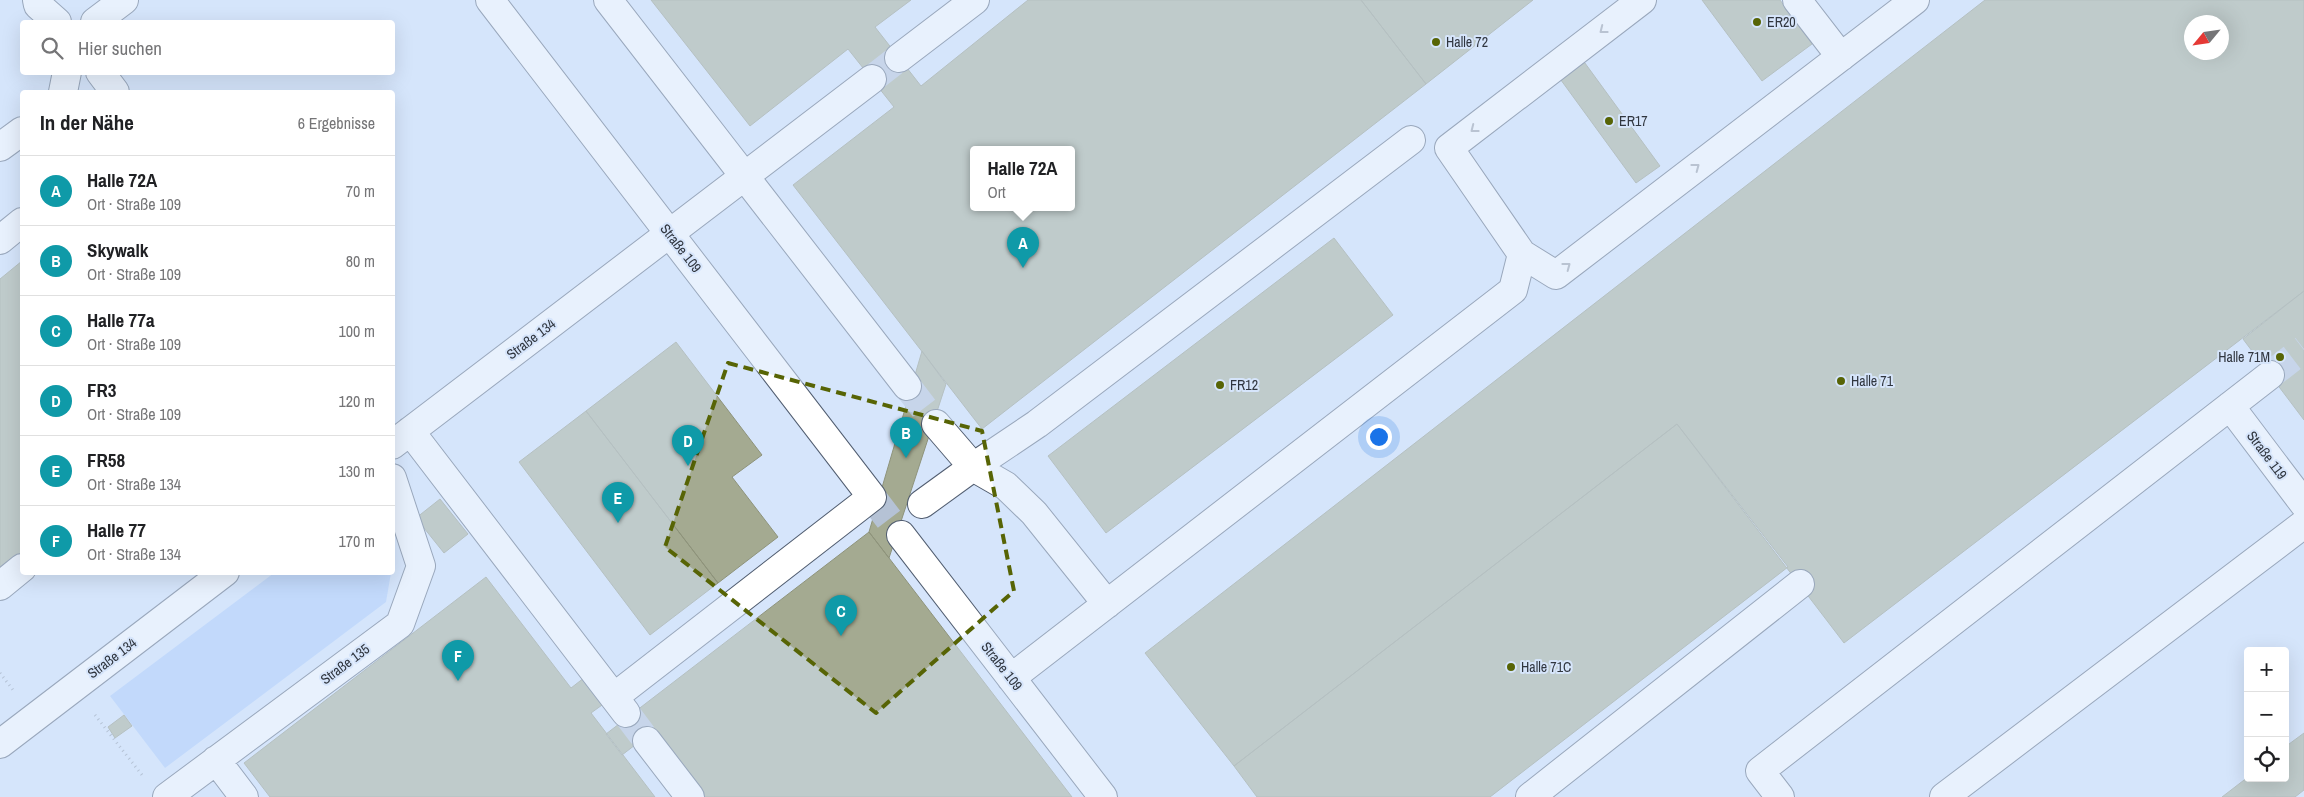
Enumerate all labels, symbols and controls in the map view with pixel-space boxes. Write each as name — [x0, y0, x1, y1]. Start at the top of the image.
place label: ER20 — [1767, 13, 1796, 31]
north arrow — [2184, 15, 2229, 60]
marker: ER20 — [1751, 16, 1763, 28]
search box — [20, 20, 395, 75]
one-way arrow — [1600, 24, 1609, 32]
place label: Halle 72 — [1446, 33, 1488, 51]
icon: search — [38, 34, 66, 62]
text: Hier suchen — [78, 35, 162, 61]
marker: Halle 72 — [1430, 36, 1442, 48]
text: In der Nähe — [40, 108, 134, 137]
text: 6 Ergebnisse — [298, 112, 375, 134]
place label: ER17 — [1619, 112, 1648, 130]
marker: ER17 — [1603, 115, 1615, 127]
one-way arrow — [1471, 123, 1480, 131]
popup — [970, 146, 1075, 211]
text: Halle 72A — [987, 155, 1058, 181]
one-way arrow — [1691, 164, 1700, 173]
text: Halle 72A — [87, 167, 157, 193]
text: A — [51, 180, 61, 202]
text: 70 m — [346, 180, 375, 202]
text: Ort — [987, 181, 1006, 203]
text: Ort · Straße 109 — [87, 193, 181, 215]
street label: Straße 109 — [656, 220, 706, 276]
pin: A — [1007, 227, 1039, 268]
text: Skywalk — [87, 237, 149, 263]
text: B — [51, 250, 61, 272]
text: 80 m — [346, 250, 375, 272]
text: Ort · Straße 109 — [87, 263, 181, 285]
one-way arrow — [1561, 263, 1571, 272]
text: Halle 77a — [87, 307, 155, 333]
street label: Straße 134 — [503, 314, 560, 363]
text: C — [51, 320, 61, 342]
text: 100 m — [339, 320, 375, 342]
text: Ort · Straße 109 — [87, 333, 181, 355]
place label: Halle 71M — [2218, 348, 2270, 366]
marker: Halle 71M — [2274, 351, 2286, 363]
place label: Halle 71 — [1851, 372, 1894, 390]
marker: Halle 71 — [1835, 375, 1847, 387]
place label: FR12 — [1230, 376, 1258, 394]
text: FR3 — [87, 377, 116, 403]
marker: FR12 — [1214, 379, 1226, 391]
text: D — [51, 390, 61, 412]
text: 120 m — [339, 390, 375, 412]
text: Ort · Straße 109 — [87, 403, 181, 425]
pin: B — [890, 417, 922, 458]
your location — [1366, 424, 1392, 450]
pin: D — [672, 425, 704, 466]
street label: Straße 119 — [2243, 427, 2291, 483]
text: FR58 — [87, 447, 125, 473]
text: E — [52, 460, 60, 482]
text: 130 m — [339, 460, 375, 482]
text: Ort · Straße 134 — [87, 473, 181, 495]
pin: E — [602, 482, 634, 523]
text: Halle 77 — [87, 517, 146, 543]
text: F — [52, 530, 60, 552]
text: 170 m — [339, 530, 375, 552]
text: Ort · Straße 134 — [87, 543, 181, 565]
pin: C — [825, 595, 857, 636]
street label: Straße 134 — [84, 633, 141, 682]
street label: Straße 109 — [977, 638, 1027, 694]
street label: Straße 135 — [317, 640, 373, 688]
pin: F — [442, 640, 474, 681]
map controls — [2244, 647, 2289, 782]
button: + — [2244, 647, 2289, 692]
place label: Halle 71C — [1521, 658, 1571, 676]
marker: Halle 71C — [1505, 661, 1517, 673]
button: − — [2244, 692, 2289, 737]
button: locate — [2244, 737, 2289, 782]

